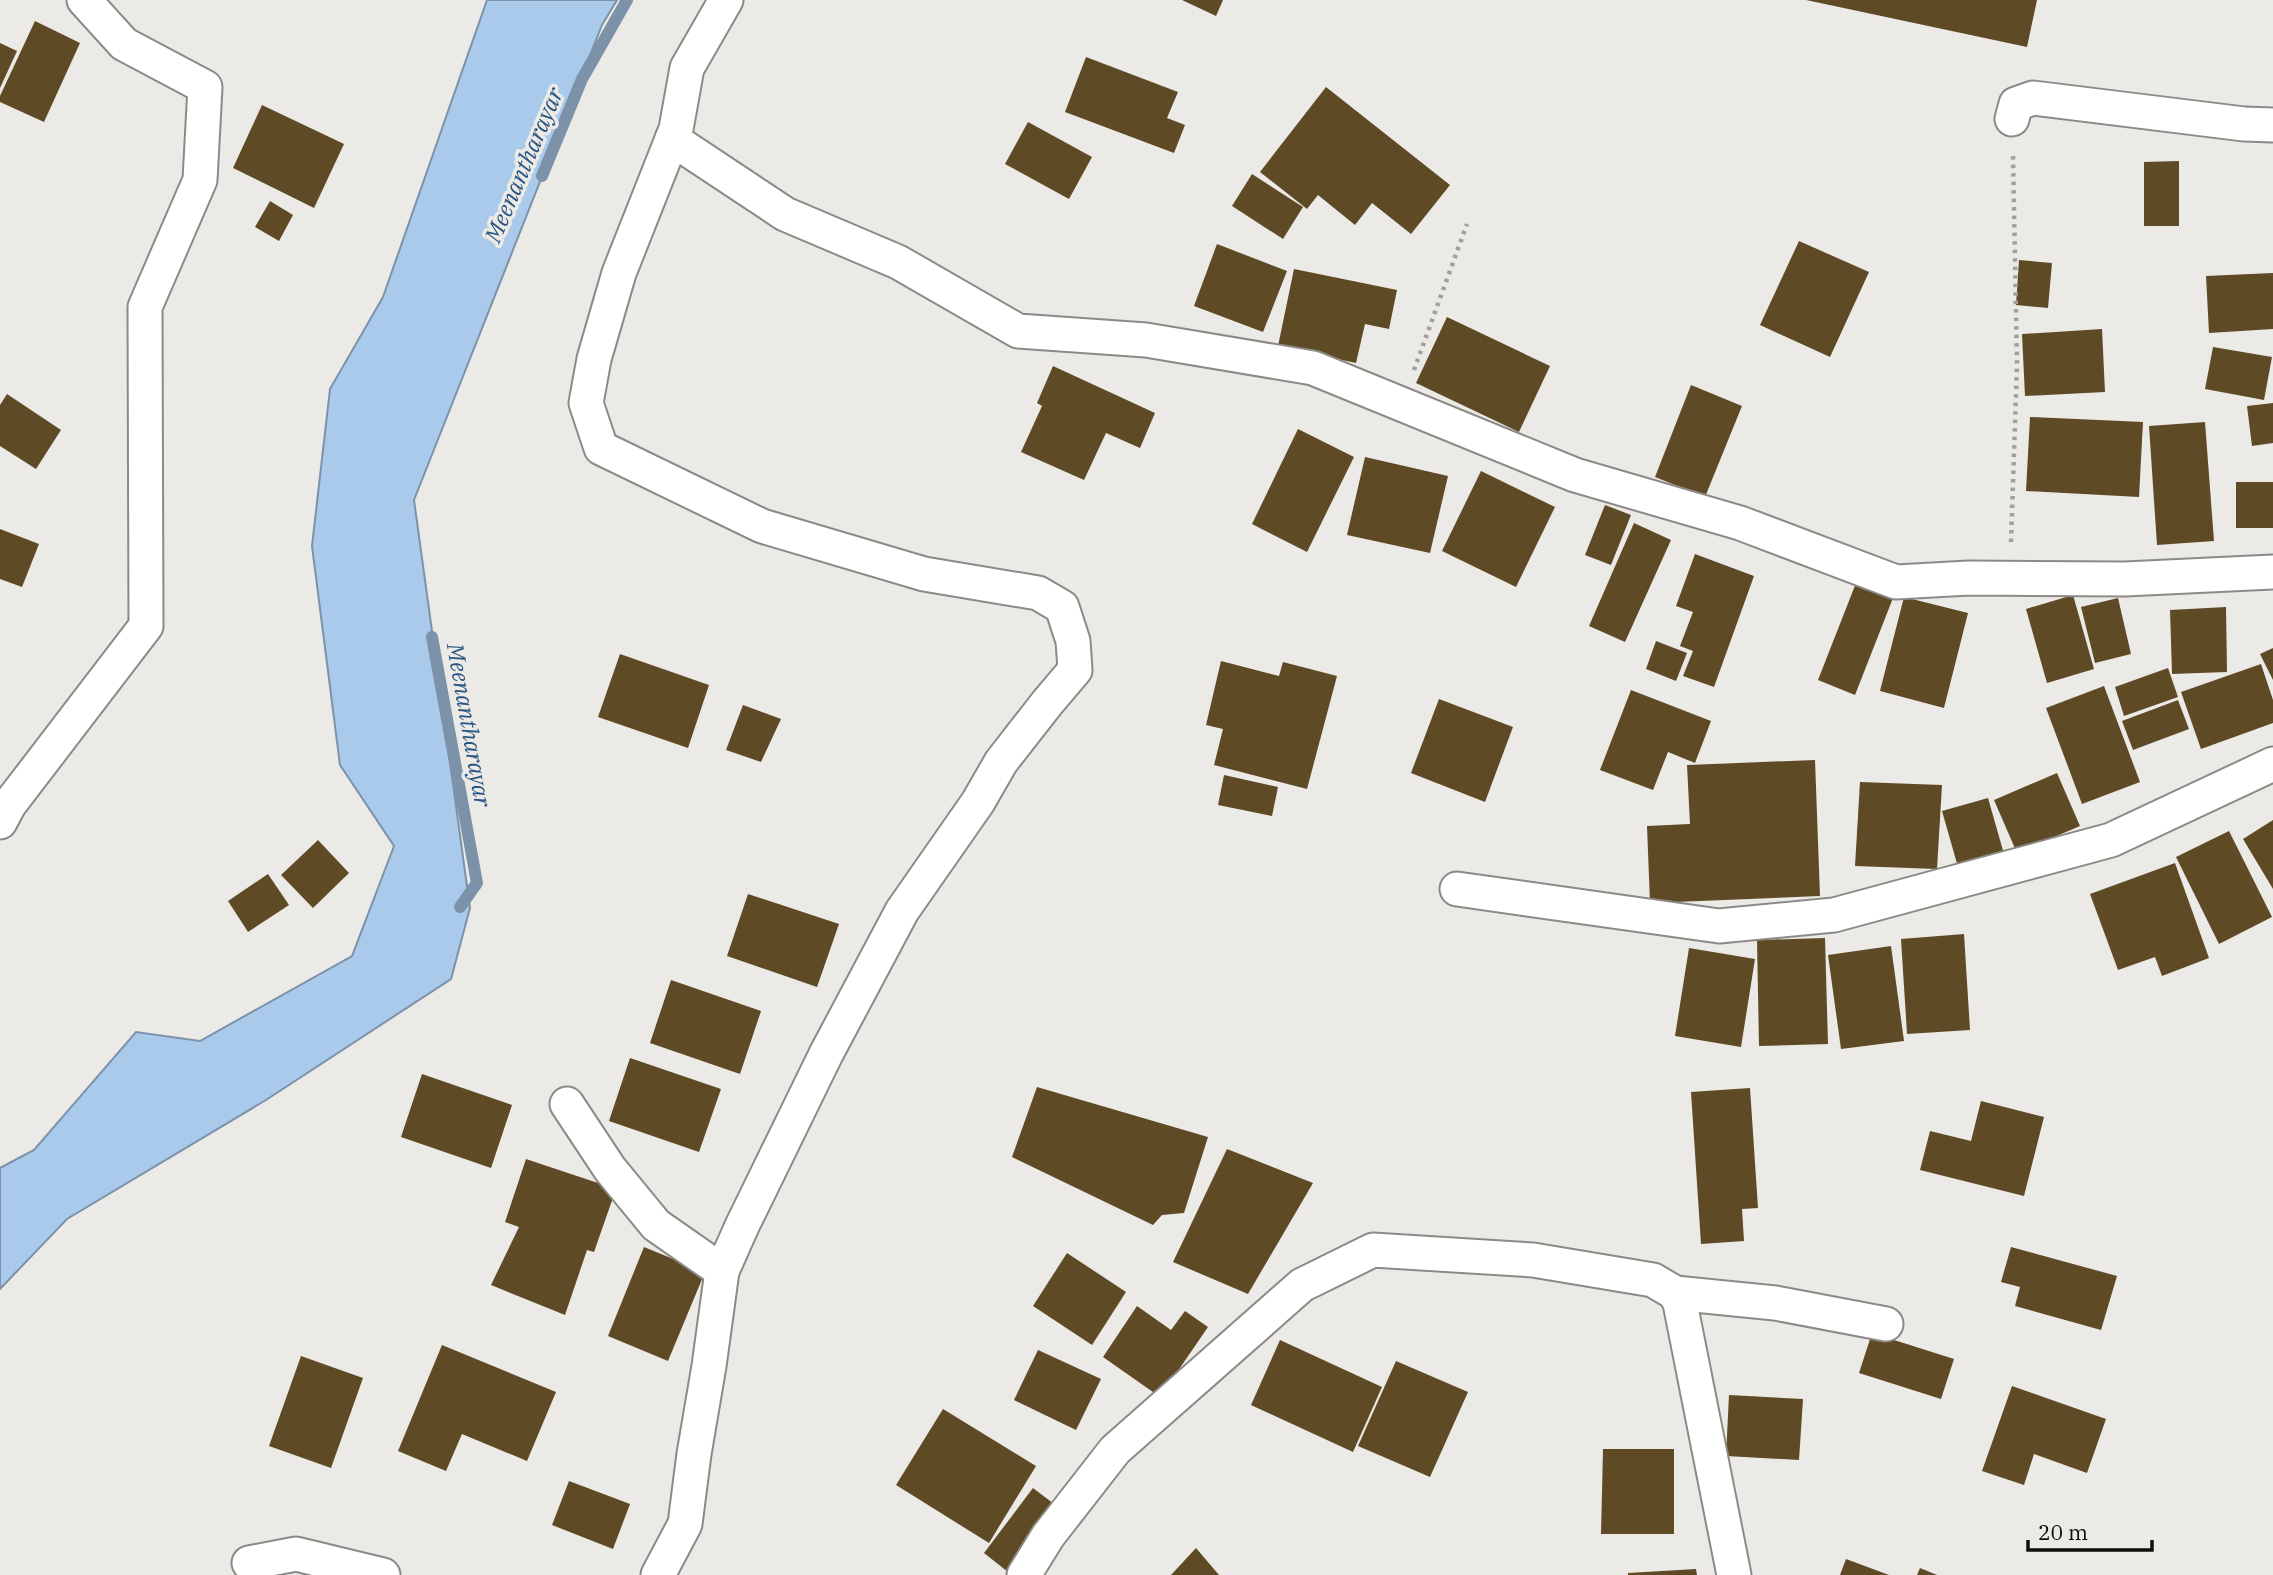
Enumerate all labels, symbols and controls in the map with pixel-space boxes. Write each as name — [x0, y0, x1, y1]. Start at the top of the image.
water label: Meenantharayar — [477, 82, 570, 248]
water label: Meenantharayar — [441, 640, 499, 810]
scale bar — [2028, 1508, 2152, 1552]
text: 20 m — [2038, 1518, 2088, 1546]

